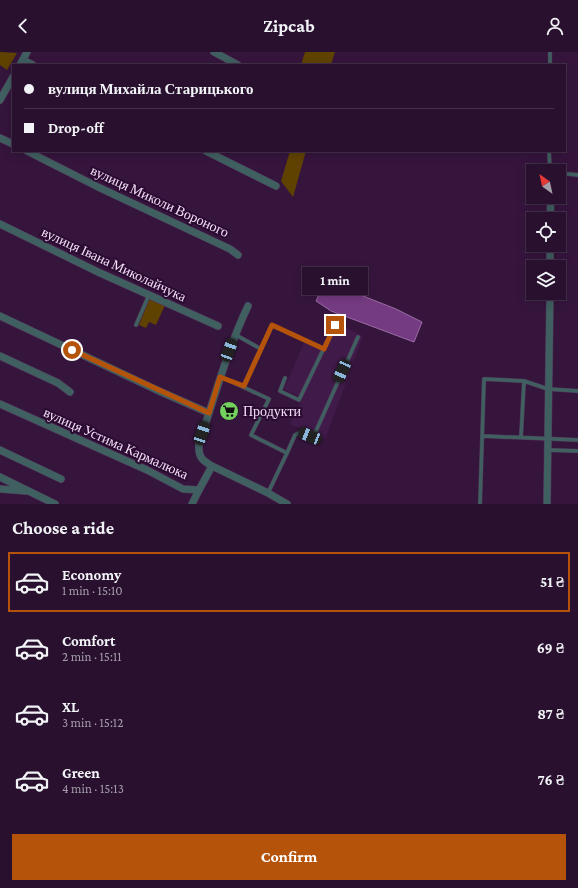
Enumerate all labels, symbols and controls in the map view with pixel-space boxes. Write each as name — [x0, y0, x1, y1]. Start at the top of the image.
icon: back — [12, 15, 34, 37]
icon: person — [544, 15, 566, 37]
text: Zipcab — [263, 16, 315, 36]
text: вулиця Михайла Старицького — [48, 81, 254, 97]
text: Drop-off — [48, 120, 104, 136]
street label: вулиця Миколи Вороного — [88, 162, 232, 240]
north arrow — [526, 164, 566, 204]
map controls — [526, 164, 566, 300]
button: locate — [526, 212, 566, 252]
street label: вулиця Івана Миколайчука — [39, 223, 189, 305]
button: layers — [526, 260, 566, 300]
callout: 1 min — [302, 267, 368, 295]
text: 1 min — [320, 273, 350, 288]
route end — [326, 316, 344, 334]
car — [219, 337, 239, 363]
route start — [63, 341, 81, 359]
car — [332, 358, 352, 384]
supermarket icon: Продукти — [218, 400, 240, 422]
place label: Продукти — [243, 403, 302, 419]
street label: вулиця Устима Кармалюка — [41, 404, 192, 482]
car — [192, 420, 212, 446]
car — [297, 426, 323, 446]
text: Choose a ride — [12, 518, 114, 538]
icon: car — [14, 564, 50, 600]
text: Economy — [62, 567, 121, 583]
text: 51 ₴ — [540, 574, 564, 590]
text: 1 min · 15:10 — [62, 583, 123, 598]
icon: car — [14, 630, 50, 666]
text: Comfort — [62, 633, 116, 649]
text: 69 ₴ — [537, 640, 564, 656]
text: 2 min · 15:11 — [62, 649, 122, 664]
icon: car — [14, 696, 50, 732]
text: XL — [62, 699, 79, 715]
text: 87 ₴ — [537, 706, 564, 722]
text: 3 min · 15:12 — [62, 715, 123, 730]
icon: car — [14, 762, 50, 798]
text: Green — [62, 765, 100, 781]
text: 76 ₴ — [538, 772, 564, 788]
text: 4 min · 15:13 — [62, 781, 124, 796]
button: Confirm — [12, 834, 566, 880]

